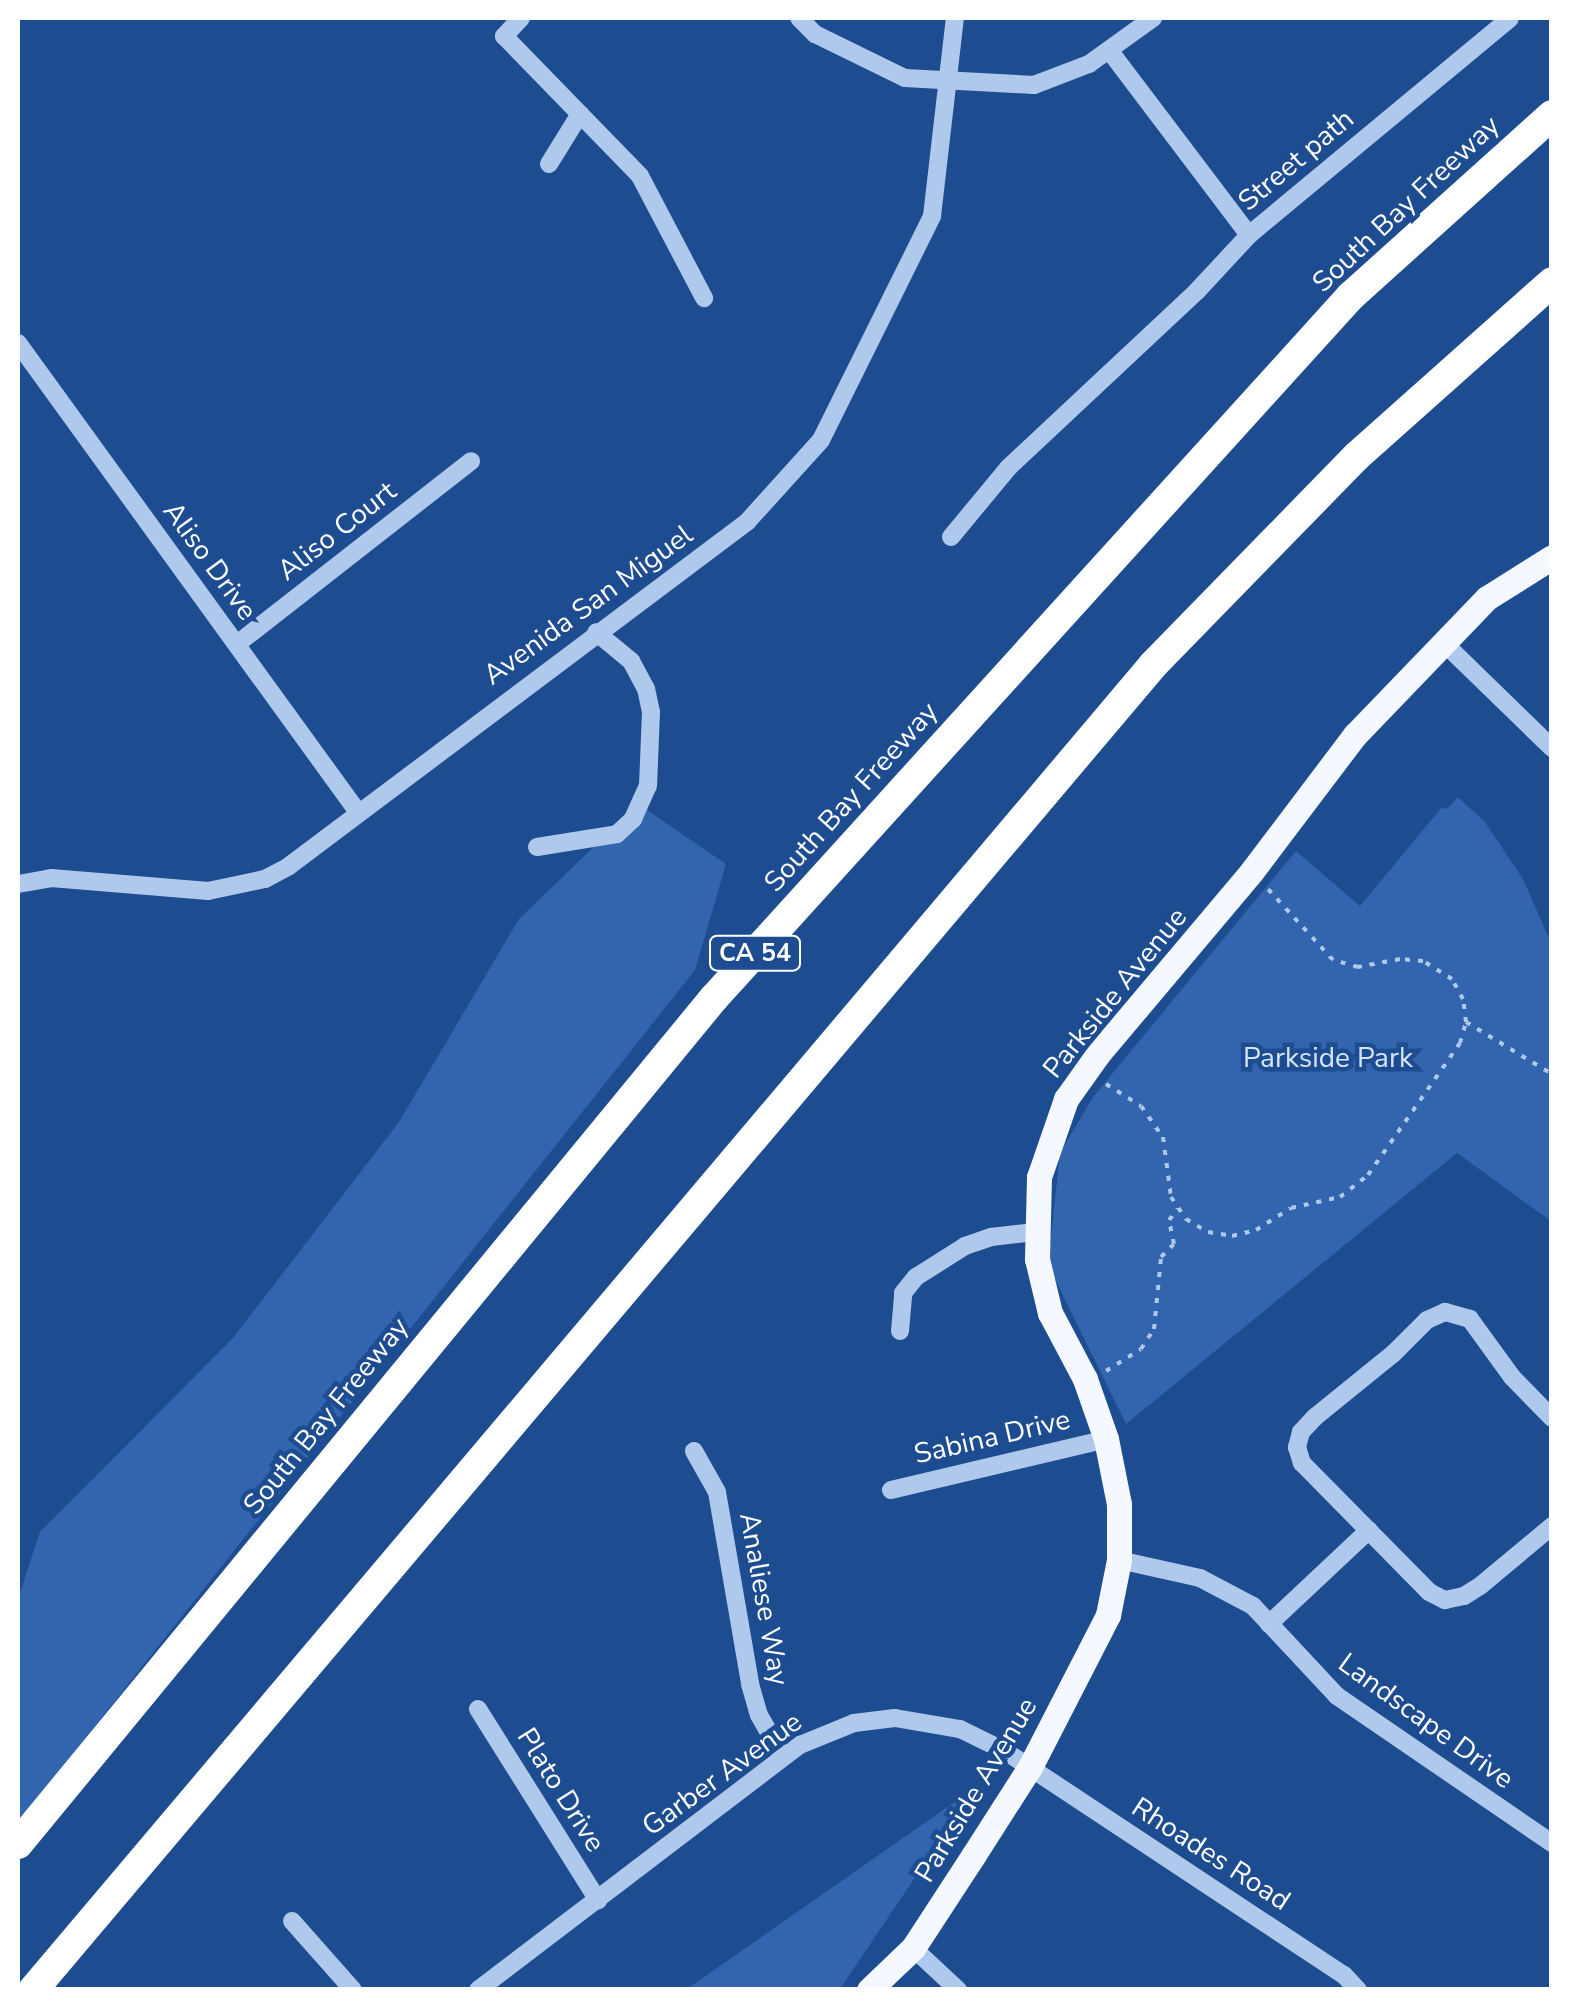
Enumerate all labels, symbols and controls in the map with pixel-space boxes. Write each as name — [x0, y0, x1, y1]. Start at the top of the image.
street label: Street path — [1231, 102, 1361, 218]
street label: South Bay Freeway — [1306, 109, 1506, 299]
street label: Aliso Court — [271, 474, 403, 588]
street label: Aliso Drive — [156, 495, 264, 627]
street label: Avenida San Miguel — [477, 518, 699, 692]
street label: South Bay Freeway — [757, 695, 945, 899]
street label: Parkside Avenue — [1036, 901, 1194, 1085]
road number: CA 54 — [708, 933, 802, 973]
park label: Parkside Park — [1243, 1041, 1413, 1075]
street label: South Bay Freeway — [236, 1311, 416, 1521]
street label: Sabina Drive — [911, 1403, 1073, 1471]
street label: Analiese Way — [732, 1510, 796, 1688]
street label: Landscape Drive — [1332, 1646, 1520, 1796]
street label: Parkside Avenue — [908, 1692, 1044, 1888]
street label: Garber Avenue — [636, 1705, 808, 1843]
street label: Plato Drive — [510, 1722, 612, 1858]
street label: Rhoades Road — [1126, 1790, 1296, 1918]

